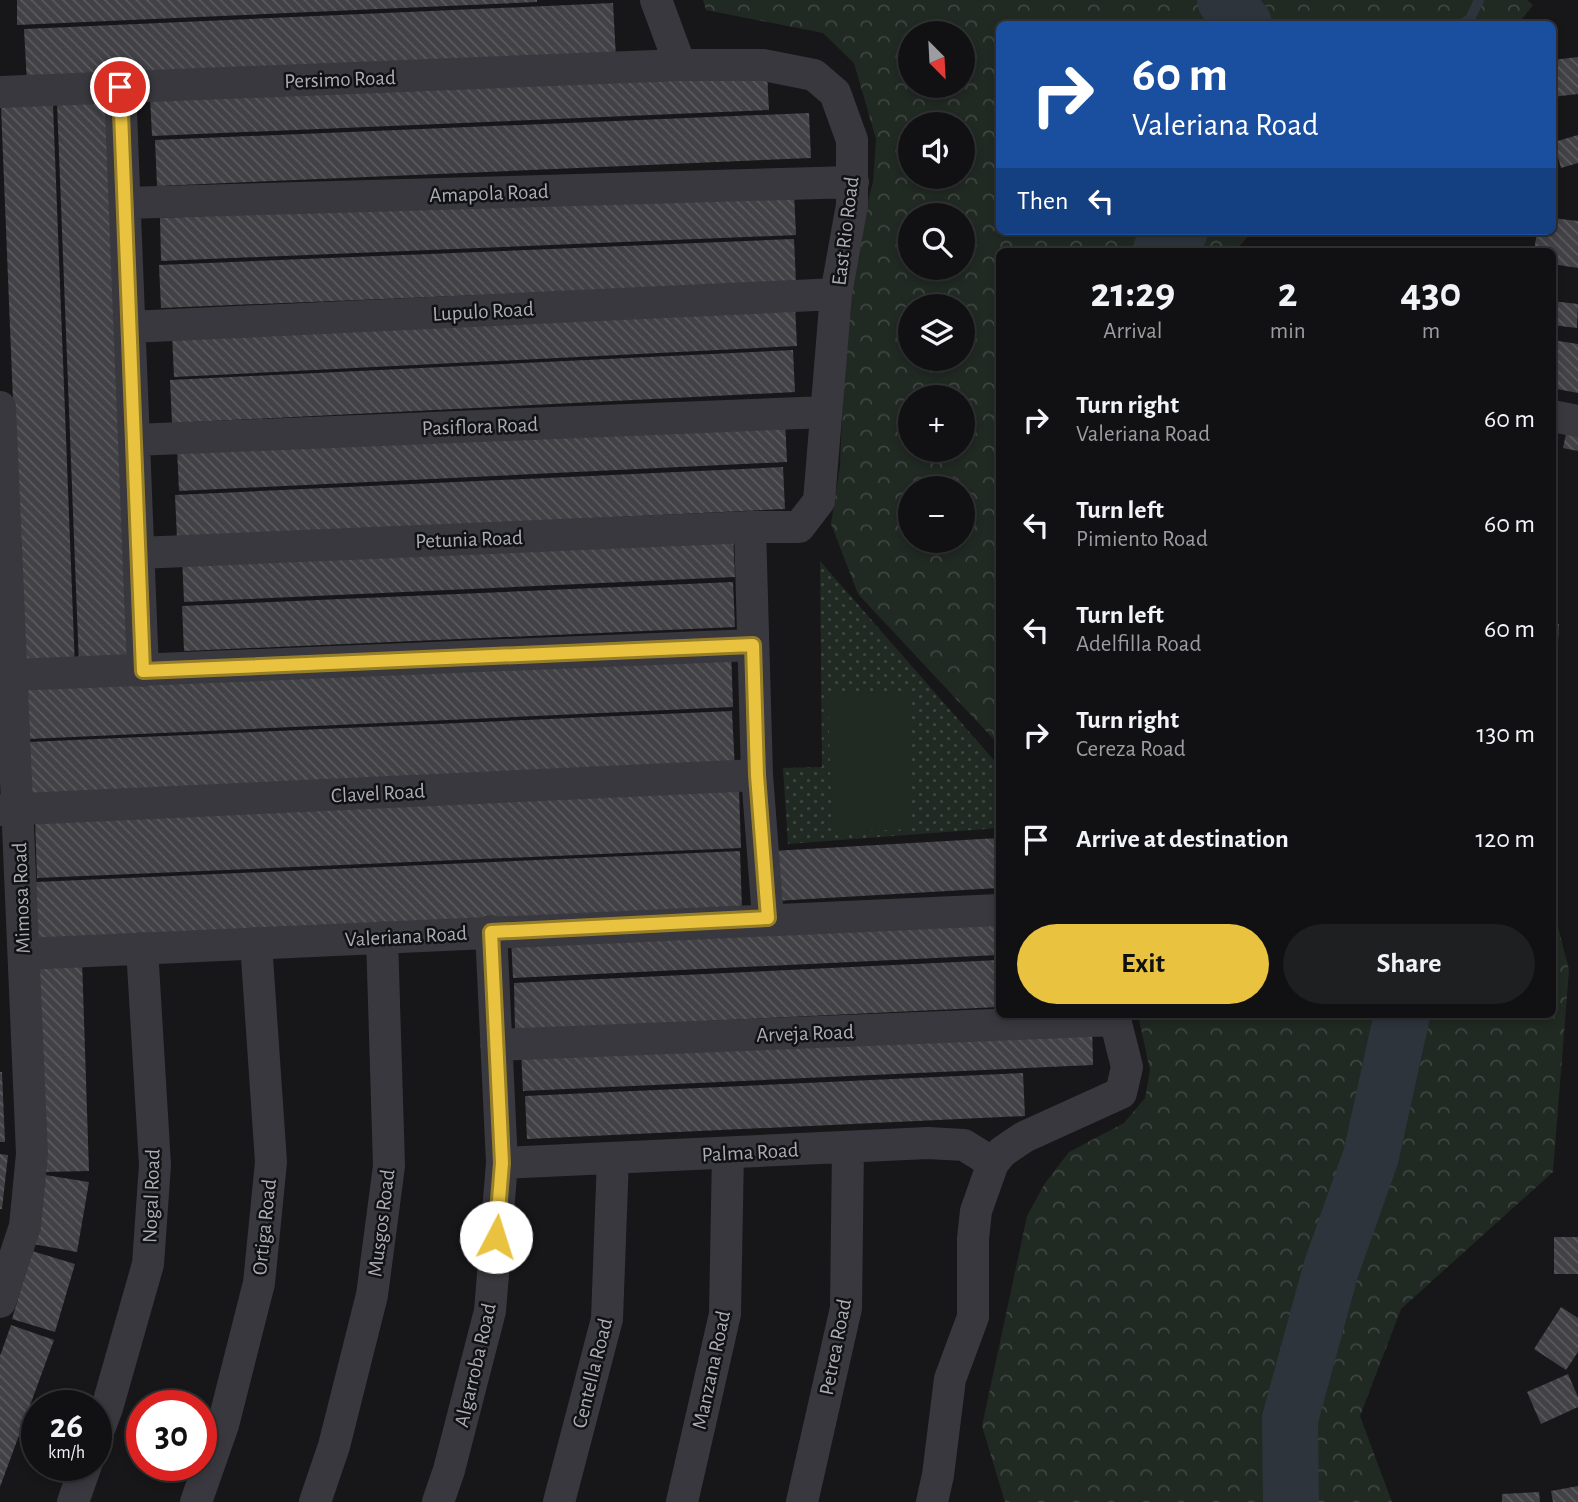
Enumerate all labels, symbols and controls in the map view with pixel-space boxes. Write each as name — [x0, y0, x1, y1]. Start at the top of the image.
north arrow — [898, 21, 975, 98]
map controls — [898, 21, 975, 553]
icon: right — [1017, 49, 1108, 140]
text: 60 m — [1132, 51, 1228, 100]
pin — [90, 57, 150, 117]
street label: Persimo Road — [284, 67, 396, 92]
icon: arrive — [101, 68, 139, 106]
text: Valeriana Road — [1132, 109, 1319, 141]
button: sound — [898, 112, 975, 189]
street label: East Rio Road — [828, 175, 863, 287]
street label: Amapola Road — [429, 181, 549, 206]
icon: left — [1082, 182, 1120, 220]
text: Then — [1017, 188, 1068, 214]
button: search — [898, 203, 975, 280]
text: 21:29 — [1091, 272, 1175, 314]
text: 2 — [1278, 272, 1298, 314]
text: 430 — [1400, 272, 1461, 314]
button: layers — [898, 294, 975, 371]
street label: Lupulo Road — [432, 298, 534, 325]
text: Arrival — [1103, 320, 1162, 343]
text: min — [1270, 320, 1306, 343]
text: m — [1422, 320, 1440, 343]
button: + — [898, 385, 975, 462]
text: Turn right — [1076, 392, 1179, 418]
icon: right — [1017, 401, 1055, 439]
text: 60 m — [1484, 406, 1535, 432]
street label: Pasiflora Road — [421, 414, 539, 439]
text: Valeriana Road — [1076, 423, 1210, 446]
button: − — [898, 476, 975, 553]
text: Turn left — [1076, 497, 1164, 523]
icon: left — [1017, 506, 1055, 544]
text: 60 m — [1484, 511, 1535, 537]
street label: Petunia Road — [415, 527, 523, 552]
text: Pimiento Road — [1076, 528, 1208, 551]
text: Turn left — [1076, 602, 1164, 628]
icon: left — [1017, 611, 1055, 649]
text: 60 m — [1484, 616, 1535, 642]
text: Adelfilla Road — [1076, 633, 1201, 656]
text: Turn right — [1076, 707, 1179, 733]
icon: right — [1017, 716, 1055, 754]
text: 130 m — [1477, 721, 1535, 747]
text: Cereza Road — [1076, 738, 1186, 761]
street label: Clavel Road — [330, 781, 426, 806]
icon: arrive — [1017, 821, 1055, 859]
text: Arrive at destination — [1076, 826, 1289, 852]
text: 120 m — [1475, 826, 1535, 852]
street label: Mimosa Road — [9, 842, 34, 954]
street label: Valeriana Road — [344, 923, 468, 950]
button: Exit — [1017, 924, 1269, 1004]
button: Share — [1283, 924, 1535, 1004]
street label: Arveja Road — [756, 1021, 854, 1046]
street label: Palma Road — [701, 1139, 799, 1166]
street label: Nogal Road — [139, 1148, 164, 1244]
street label: Musgos Road — [364, 1168, 399, 1278]
street label: Ortiga Road — [249, 1178, 280, 1276]
position arrow — [459, 1200, 533, 1274]
street label: Petrea Road — [816, 1297, 855, 1397]
street label: Algarroba Road — [451, 1301, 500, 1429]
street label: Manzana Road — [689, 1309, 734, 1431]
street label: Centella Road — [569, 1316, 616, 1430]
speed limit sign: 30 — [126, 1390, 217, 1481]
text: 26 — [50, 1409, 83, 1444]
text: km/h — [48, 1444, 85, 1462]

